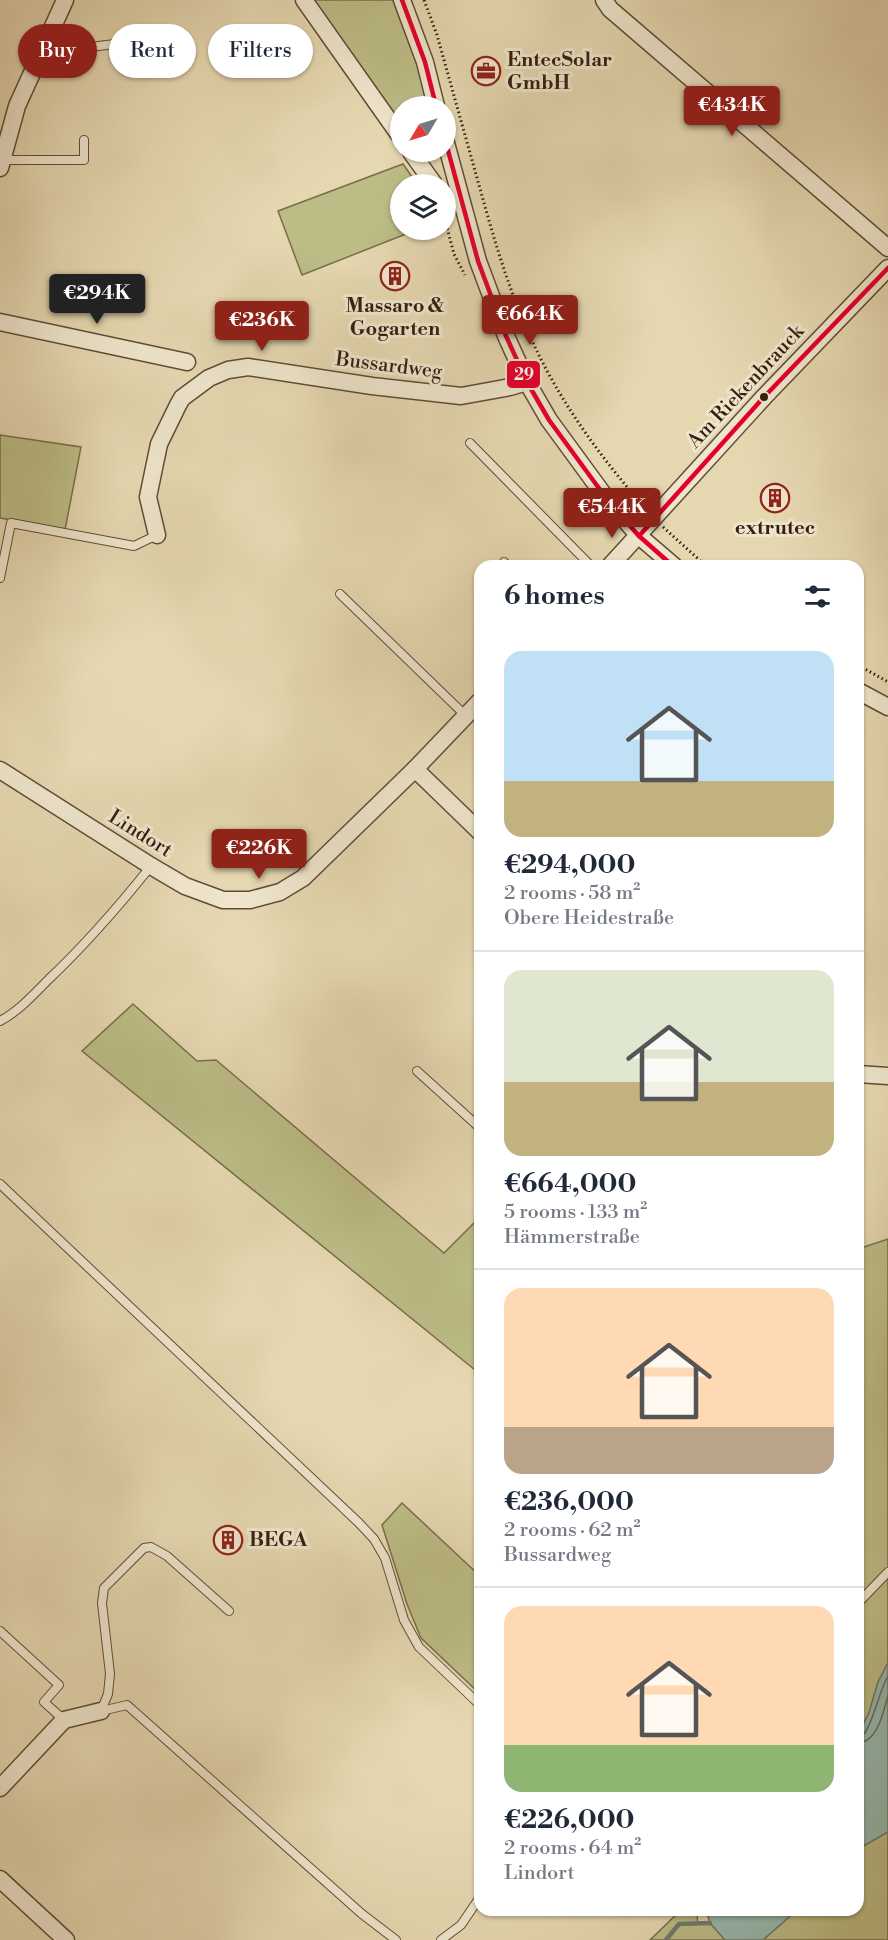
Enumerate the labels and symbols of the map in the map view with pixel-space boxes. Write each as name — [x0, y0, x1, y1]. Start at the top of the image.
place label: EntecSolar GmbH — [507, 48, 612, 96]
office icon: EntecSolar GmbH — [470, 55, 502, 87]
pin: €434K — [690, 86, 774, 137]
north arrow — [390, 96, 456, 162]
building icon: Massaro & Gogarten — [379, 260, 411, 292]
pin: €294K — [55, 274, 139, 325]
place label: Massaro & Gogarten — [346, 294, 445, 342]
pin: €664K — [488, 295, 572, 346]
pin: €236K — [220, 301, 304, 352]
street label: Am Riekenbrauck — [682, 319, 811, 455]
street label: Bussardweg — [333, 347, 444, 385]
line badge: 29 — [506, 360, 541, 389]
text: 29 — [514, 365, 534, 385]
unlabelled marker — [758, 391, 770, 403]
building icon: extrutec — [759, 482, 791, 514]
pin: €544K — [570, 488, 654, 539]
place label: extrutec — [735, 516, 815, 541]
street label: Lindort — [103, 805, 177, 863]
pin: €226K — [217, 829, 301, 880]
building icon: BEGA — [212, 1524, 244, 1556]
place label: BEGA — [249, 1528, 308, 1553]

